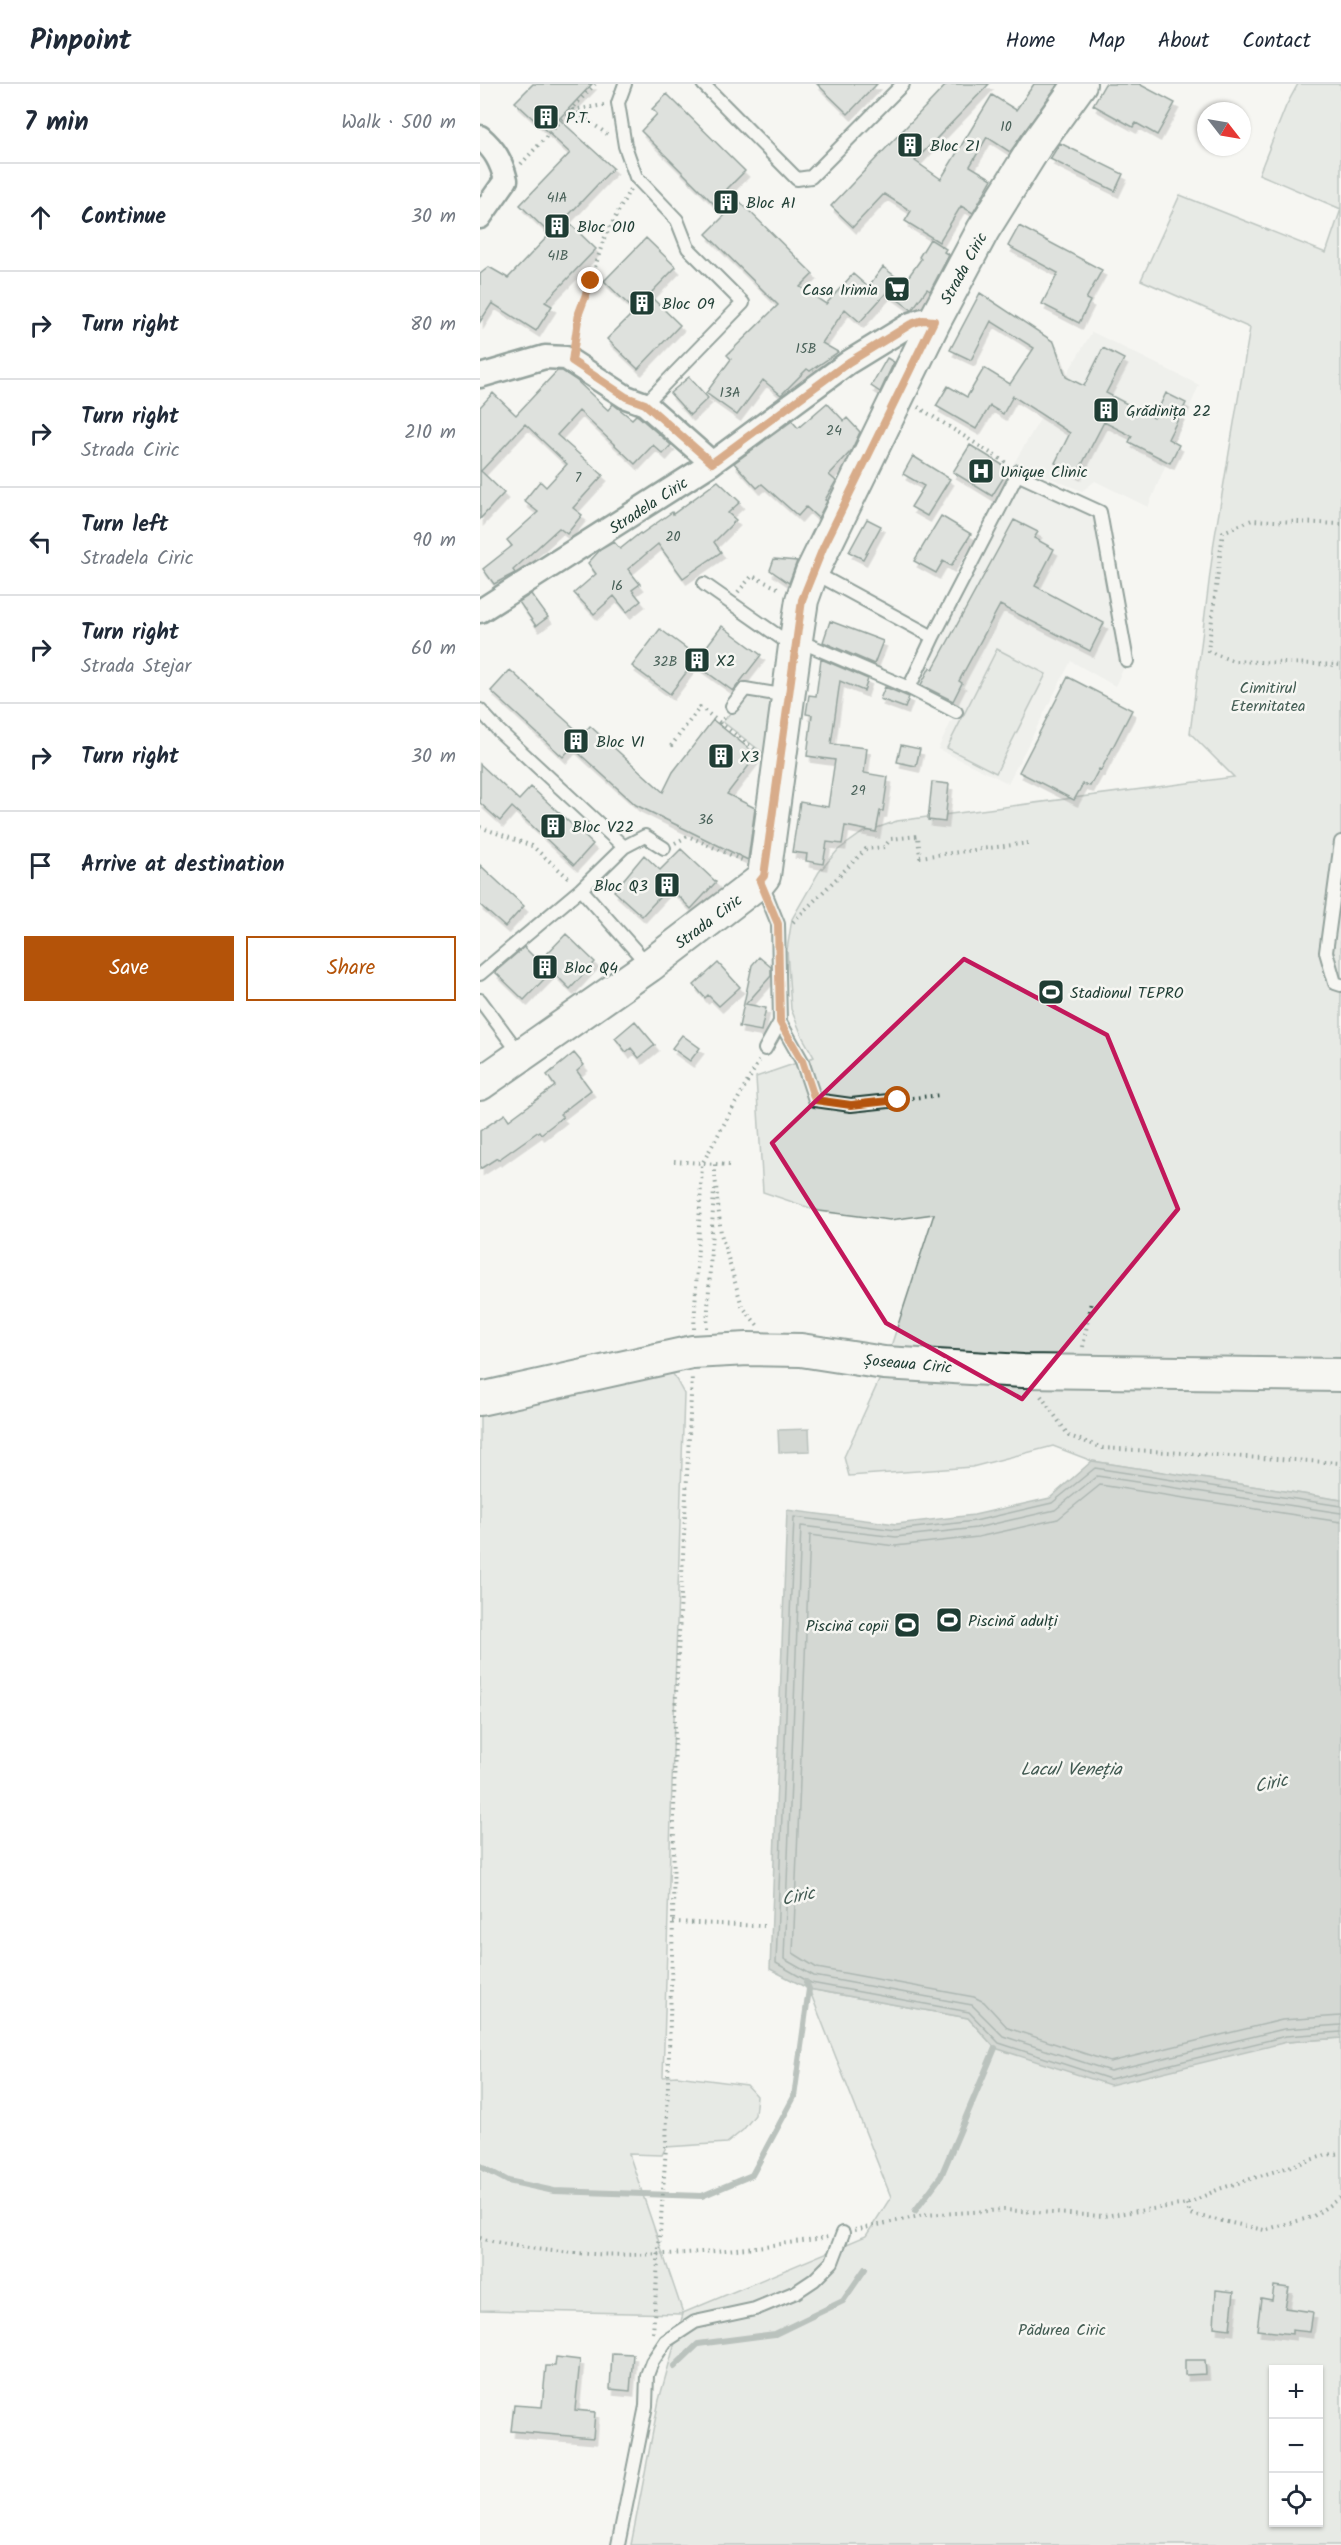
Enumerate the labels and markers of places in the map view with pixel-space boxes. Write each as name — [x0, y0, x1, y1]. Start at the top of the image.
building icon: P.T. — [531, 102, 561, 132]
place label: P.T. — [566, 106, 591, 131]
building icon: Bloc Z1 — [895, 130, 925, 160]
place label: Bloc Z1 — [930, 134, 980, 159]
building icon: Bloc A1 — [711, 187, 741, 217]
place label: Bloc A1 — [746, 191, 796, 216]
building icon: Bloc O10 — [542, 211, 572, 241]
place label: Bloc O10 — [577, 215, 635, 240]
supermarket icon: Casa Irimia — [882, 274, 912, 304]
place label: Casa Irimia — [802, 278, 878, 303]
building icon: Bloc O9 — [627, 288, 657, 318]
place label: Bloc O9 — [662, 292, 715, 317]
building icon: Grădinița 22 — [1091, 395, 1121, 425]
place label: Grădinița 22 — [1126, 399, 1211, 424]
hospital icon: Unique Clinic — [966, 456, 996, 486]
place label: Unique Clinic — [1000, 460, 1088, 485]
building icon: X2 — [682, 645, 712, 675]
place label: X2 — [716, 649, 735, 674]
building icon: Bloc V1 — [561, 726, 591, 756]
place label: Bloc V1 — [596, 730, 644, 755]
building icon: X3 — [706, 741, 736, 771]
place label: X3 — [740, 745, 759, 770]
building icon: Bloc V22 — [538, 811, 568, 841]
place label: Bloc V22 — [572, 815, 634, 840]
building icon: Bloc Q3 — [652, 870, 682, 900]
place label: Bloc Q3 — [594, 874, 648, 899]
building icon: Bloc Q4 — [530, 952, 560, 982]
place label: Bloc Q4 — [564, 956, 618, 981]
sports icon: Stadionul TEPRO — [1036, 977, 1066, 1007]
place label: Stadionul TEPRO — [1070, 981, 1184, 1006]
sports icon: Piscină adulți — [934, 1605, 964, 1635]
place label: Piscină adulți — [968, 1609, 1059, 1634]
sports icon: Piscină copii — [892, 1610, 922, 1640]
place label: Piscină copii — [806, 1614, 889, 1639]

